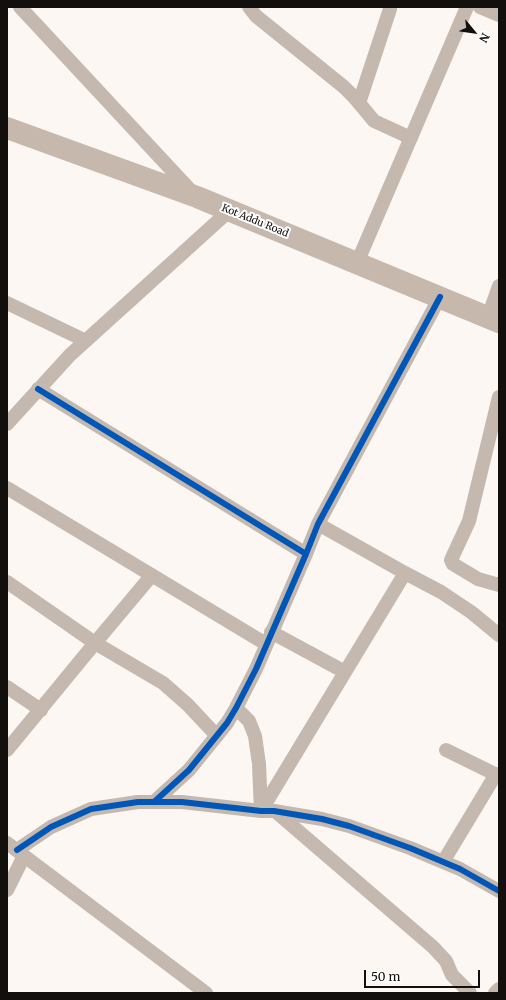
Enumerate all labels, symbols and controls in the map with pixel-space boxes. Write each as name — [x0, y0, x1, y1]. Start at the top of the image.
north arrow — [454, 12, 494, 52]
text: N — [476, 31, 493, 45]
street label: Kot Addu Road — [220, 202, 290, 240]
scale bar — [366, 962, 482, 988]
text: 50 m — [371, 969, 400, 984]

